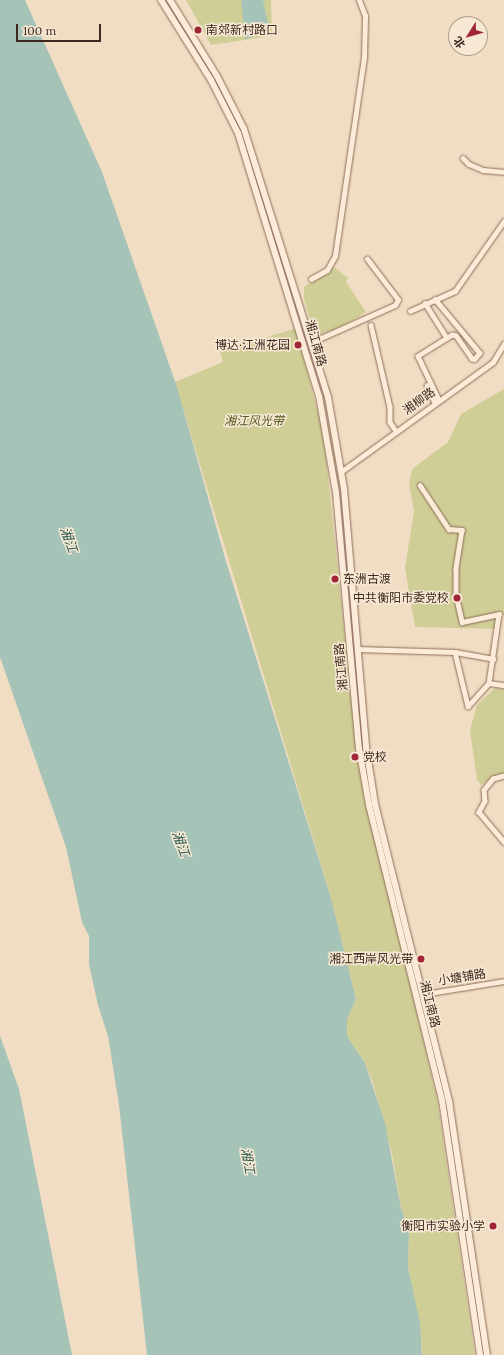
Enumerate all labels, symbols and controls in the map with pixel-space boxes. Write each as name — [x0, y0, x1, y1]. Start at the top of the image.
scale bar — [18, 16, 103, 42]
north arrow — [448, 16, 488, 56]
text: 100 m — [23, 23, 56, 38]
place label: 南郊新村路口 — [206, 23, 278, 37]
marker: 南郊新村路口 — [193, 25, 203, 35]
text: 北 — [450, 34, 468, 51]
street label: 湘江南路 — [302, 318, 330, 368]
place label: 博达·江洲花园 — [215, 338, 290, 352]
marker: 博达·江洲花园 — [293, 340, 303, 350]
street label: 湘柳路 — [400, 385, 438, 417]
park label: 湘江风光带 — [224, 414, 284, 428]
water label: 湘江 — [56, 525, 80, 555]
place label: 东洲古渡 — [343, 572, 391, 586]
marker: 东洲古渡 — [330, 574, 340, 584]
place label: 中共衡阳市委党校 — [353, 591, 449, 605]
marker: 中共衡阳市委党校 — [452, 593, 462, 603]
street label: 湘江南路 — [332, 642, 350, 692]
place label: 党校 — [363, 750, 387, 764]
marker: 党校 — [350, 752, 360, 762]
water label: 湘江 — [168, 829, 192, 859]
place label: 湘江西岸风光带 — [329, 952, 413, 966]
marker: 湘江西岸风光带 — [416, 954, 426, 964]
street label: 小塘铺路 — [437, 966, 487, 988]
street label: 湘江南路 — [417, 979, 443, 1029]
water label: 湘江 — [237, 1147, 257, 1175]
place label: 衡阳市实验小学 — [401, 1219, 485, 1233]
marker: 衡阳市实验小学 — [488, 1221, 498, 1231]

